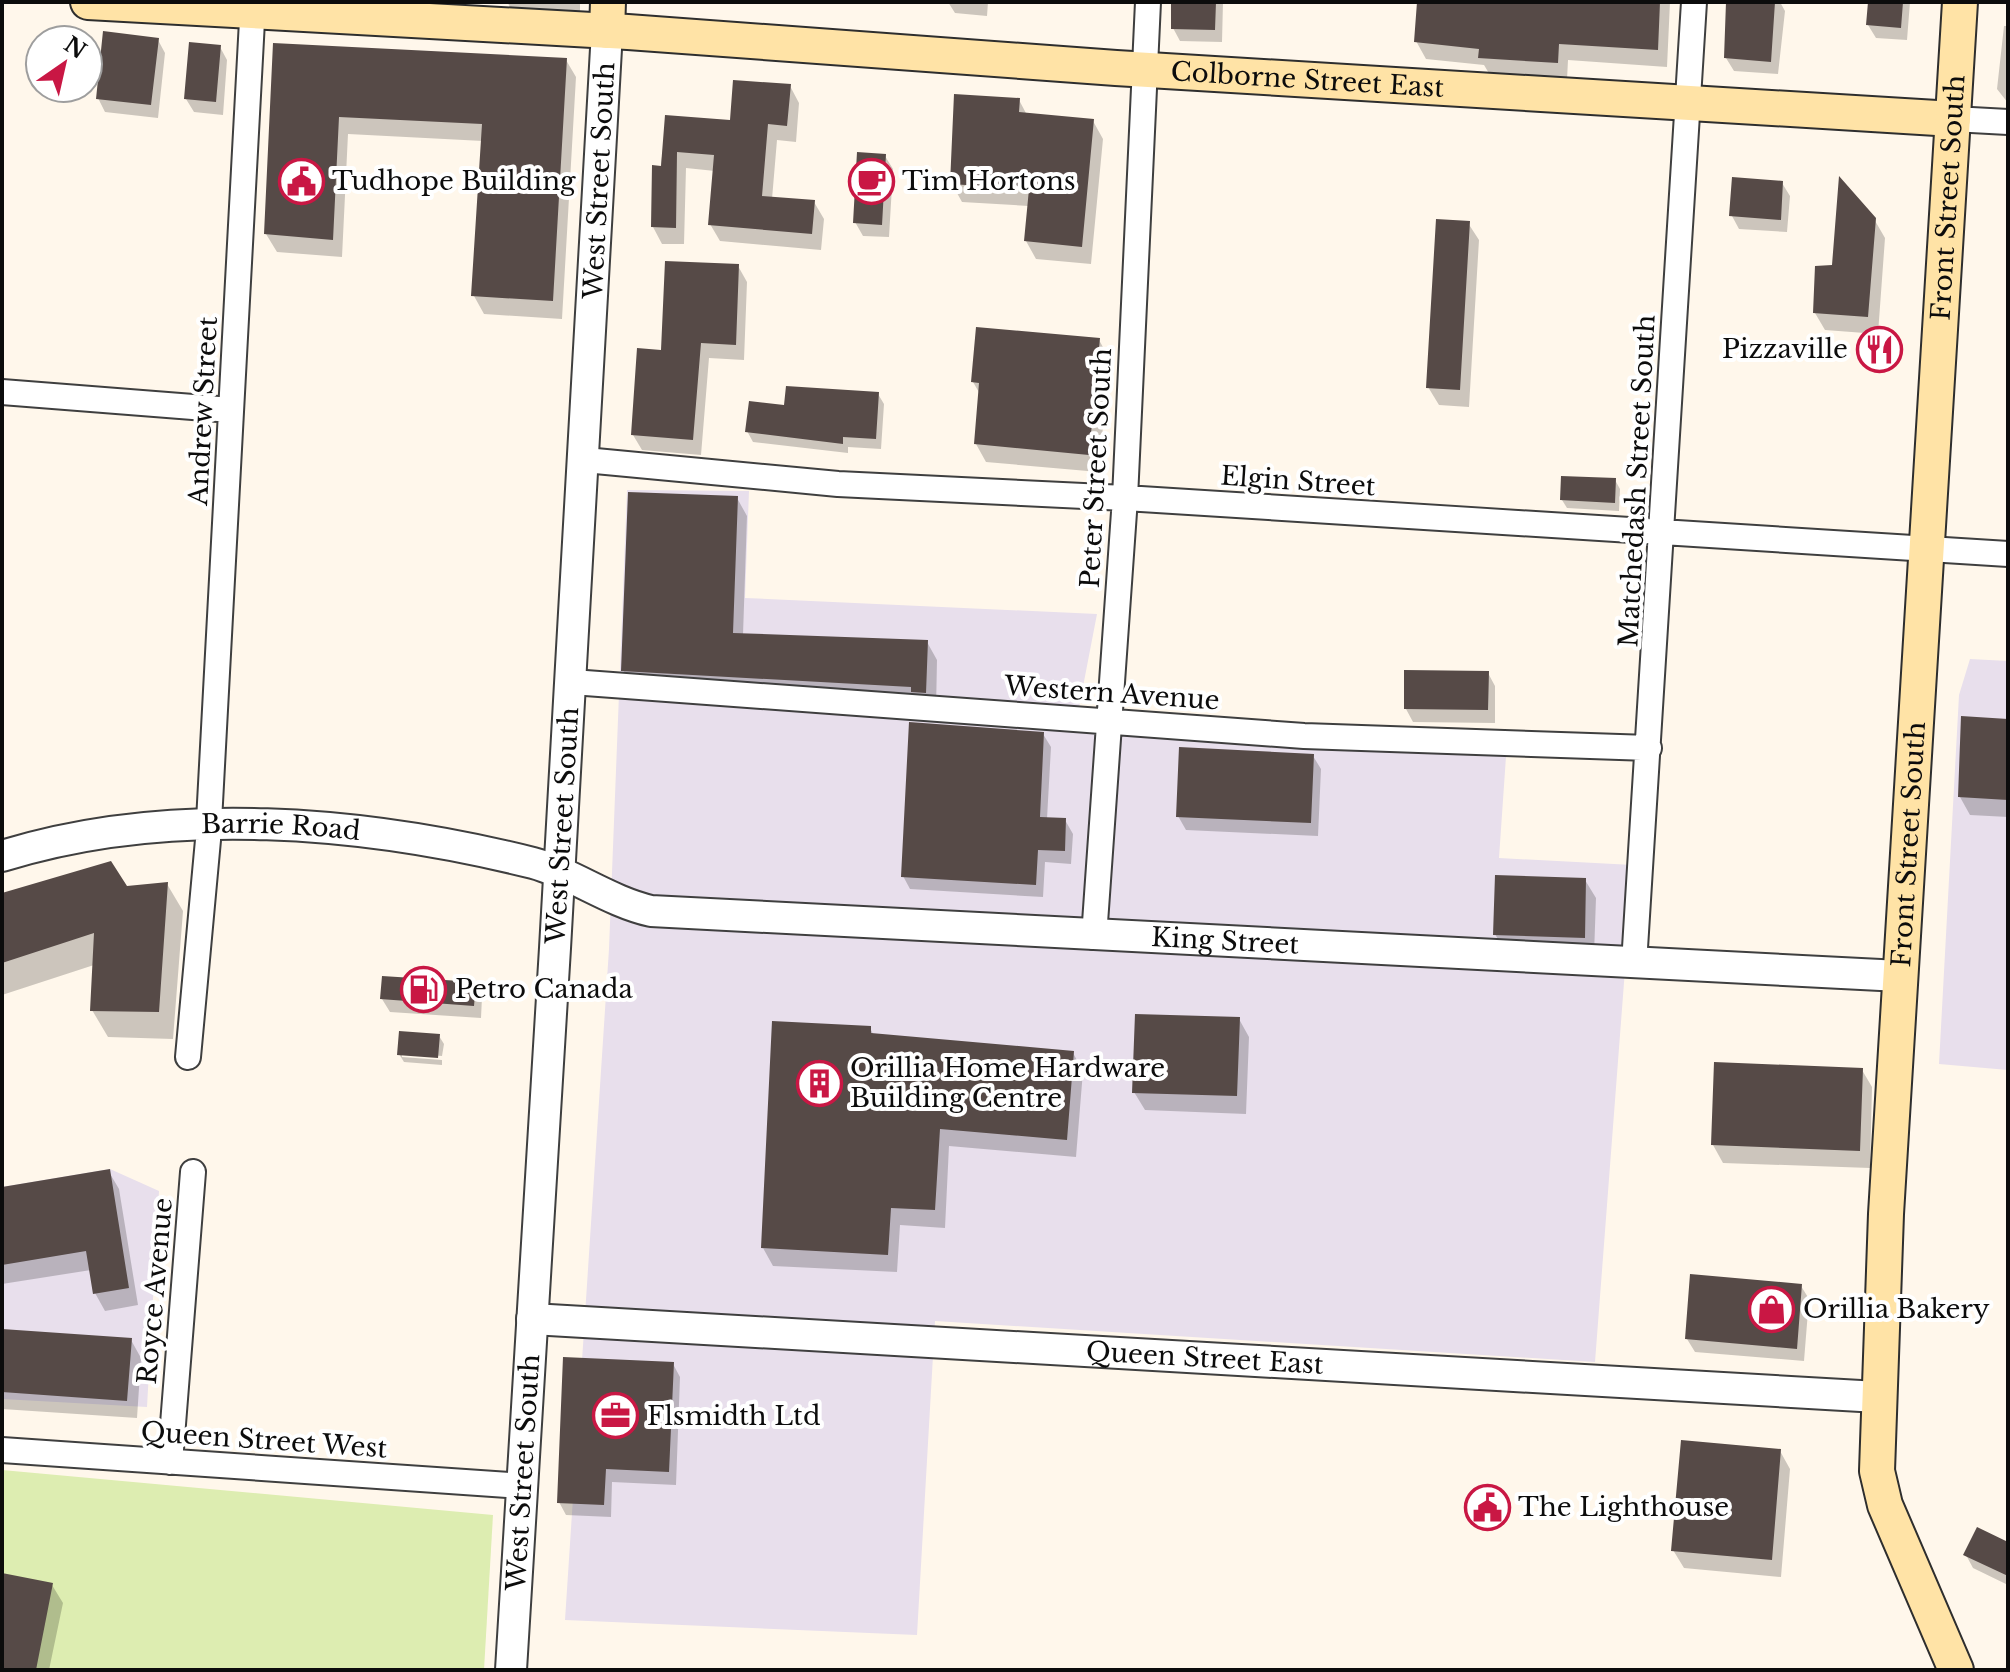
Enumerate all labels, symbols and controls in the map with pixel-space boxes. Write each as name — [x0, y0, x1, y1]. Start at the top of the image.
north arrow — [24, 24, 104, 104]
text: N — [59, 31, 91, 65]
street label: Colborne Street East — [1170, 55, 1445, 104]
street label: West Street South — [577, 61, 621, 301]
street label: Front Street South — [1925, 74, 1972, 321]
public building icon: Tudhope Building — [277, 157, 325, 205]
cafe icon: Tim Hortons — [847, 157, 895, 205]
place label: Tudhope Building — [332, 165, 576, 197]
place label: Tim Hortons — [902, 165, 1076, 197]
street label: Matchedash Street South — [1612, 314, 1662, 648]
street label: Andrew Street — [182, 315, 224, 507]
restaurant icon: Pizzaville — [1855, 325, 1903, 373]
place label: Pizzaville — [1722, 333, 1848, 365]
street label: Peter Street South — [1074, 347, 1118, 589]
street label: Elgin Street — [1219, 460, 1377, 502]
street label: Western Avenue — [1002, 669, 1221, 716]
street label: West Street South — [539, 706, 585, 946]
street label: Front Street South — [1885, 720, 1932, 968]
street label: Barrie Road — [201, 808, 362, 847]
street label: King Street — [1150, 921, 1300, 961]
fuel station icon: Petro Canada — [400, 965, 448, 1013]
place label: Petro Canada — [455, 973, 634, 1005]
place label: Orillia Home Hardware Building Centre — [850, 1052, 1165, 1114]
building icon: Orillia Home Hardware Building Centre — [795, 1059, 843, 1107]
street label: Royce Avenue — [131, 1196, 179, 1386]
shop icon: Orillia Bakery — [1748, 1285, 1796, 1333]
place label: Orillia Bakery — [1803, 1293, 1990, 1325]
street label: Queen Street East — [1085, 1335, 1325, 1381]
street label: West Street South — [500, 1353, 546, 1593]
office icon: Flsmidth Ltd — [592, 1392, 640, 1440]
place label: Flsmidth Ltd — [647, 1400, 820, 1432]
street label: Queen Street West — [140, 1415, 388, 1465]
public building icon: The Lighthouse — [1463, 1483, 1511, 1531]
place label: The Lighthouse — [1518, 1491, 1729, 1523]

